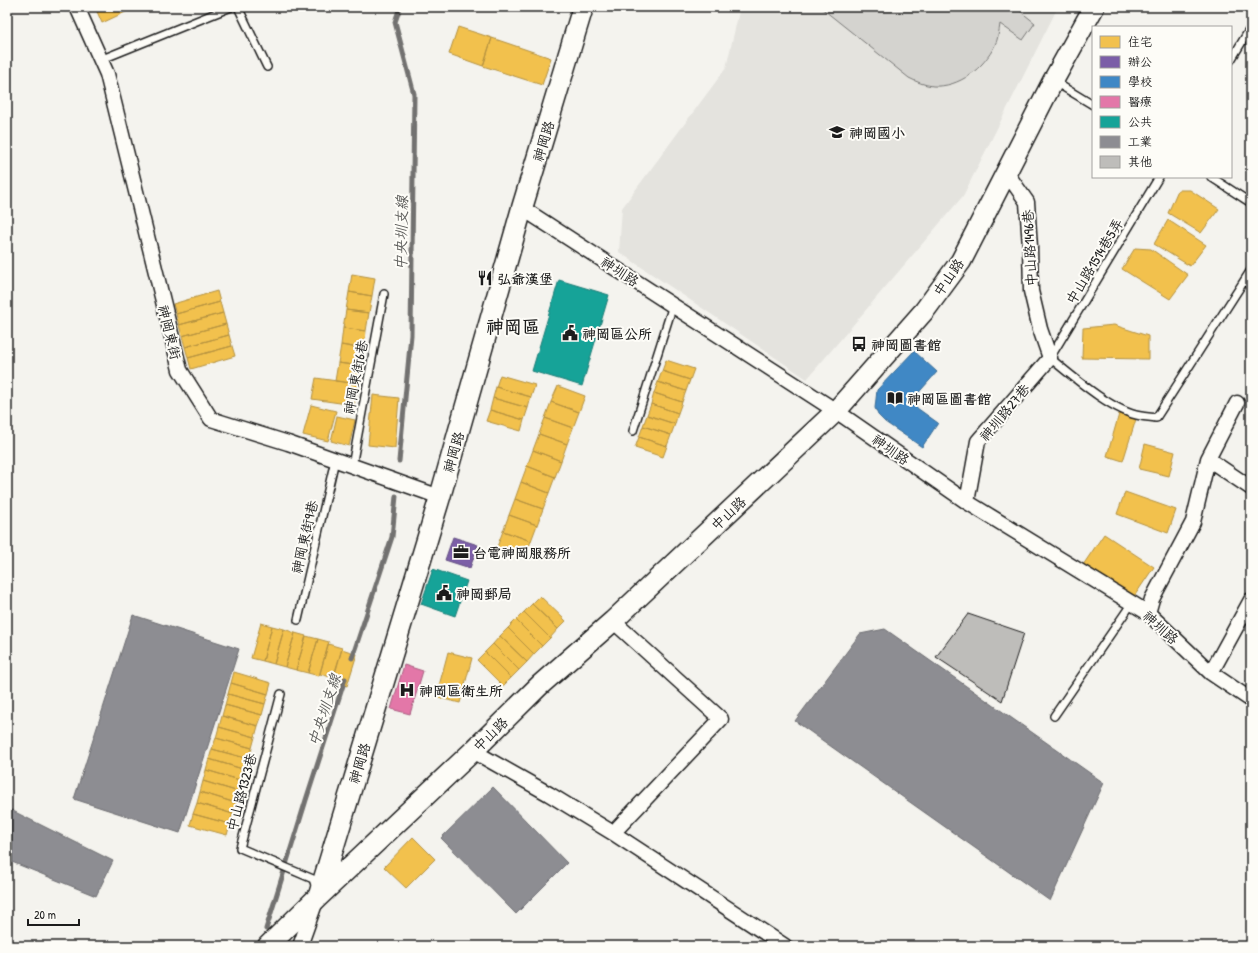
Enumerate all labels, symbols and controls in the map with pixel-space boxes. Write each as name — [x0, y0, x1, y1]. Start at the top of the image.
legend — [1092, 26, 1232, 178]
text: 住宅 — [1128, 33, 1152, 50]
text: 辦公 — [1128, 53, 1152, 70]
text: 學校 — [1128, 73, 1152, 90]
text: 醫療 — [1128, 93, 1152, 110]
text: 公共 — [1128, 113, 1152, 130]
street label: 神岡路 — [528, 118, 558, 164]
school or university icon: 神岡國小 — [828, 123, 846, 141]
place label: 神岡國小 — [849, 123, 905, 142]
text: 工業 — [1128, 133, 1152, 150]
text: 其他 — [1128, 153, 1152, 170]
water label: 中央圳支線 — [390, 194, 412, 271]
street label: 中山路1496巷 — [1017, 208, 1041, 287]
street label: 中山路1514巷5弄 — [1061, 214, 1127, 308]
street label: 神圳路 — [597, 252, 643, 290]
street label: 中山路 — [928, 254, 968, 300]
restaurant icon: 弘爺漢堡 — [476, 269, 494, 287]
place label: 弘爺漢堡 — [497, 269, 553, 288]
street label: 神岡東街 — [154, 303, 186, 361]
district label: 神岡區 — [486, 314, 540, 339]
public building icon: 神岡區公所 — [561, 324, 579, 342]
place label: 神岡區公所 — [582, 324, 652, 343]
bus stop icon: 神岡圖書館 — [850, 335, 868, 353]
place label: 神岡圖書館 — [871, 335, 941, 354]
street label: 神岡東街6巷 — [338, 337, 372, 416]
street label: 神圳路27巷 — [974, 379, 1034, 445]
library icon: 神岡區圖書館 — [886, 389, 904, 407]
place label: 神岡區圖書館 — [907, 389, 991, 408]
street label: 神岡路 — [438, 429, 468, 475]
street label: 神圳路 — [868, 429, 914, 469]
street label: 中山路 — [706, 492, 750, 534]
street label: 神岡東街9巷 — [286, 497, 322, 576]
office icon: 台電神岡服務所 — [452, 543, 470, 561]
place label: 台電神岡服務所 — [473, 543, 571, 562]
public building icon: 神岡郵局 — [435, 584, 453, 602]
place label: 神岡郵局 — [456, 584, 512, 603]
street label: 神圳路 — [1139, 606, 1183, 648]
water label: 中央圳支線 — [302, 670, 346, 749]
hospital icon: 神岡區衛生所 — [398, 681, 416, 699]
place label: 神岡區衛生所 — [419, 681, 503, 700]
street label: 中山路 — [468, 713, 512, 755]
street label: 神岡路 — [344, 740, 374, 786]
street label: 中山路1323巷 — [221, 750, 261, 833]
scale bar — [28, 901, 79, 927]
text: 20 m — [34, 906, 56, 923]

